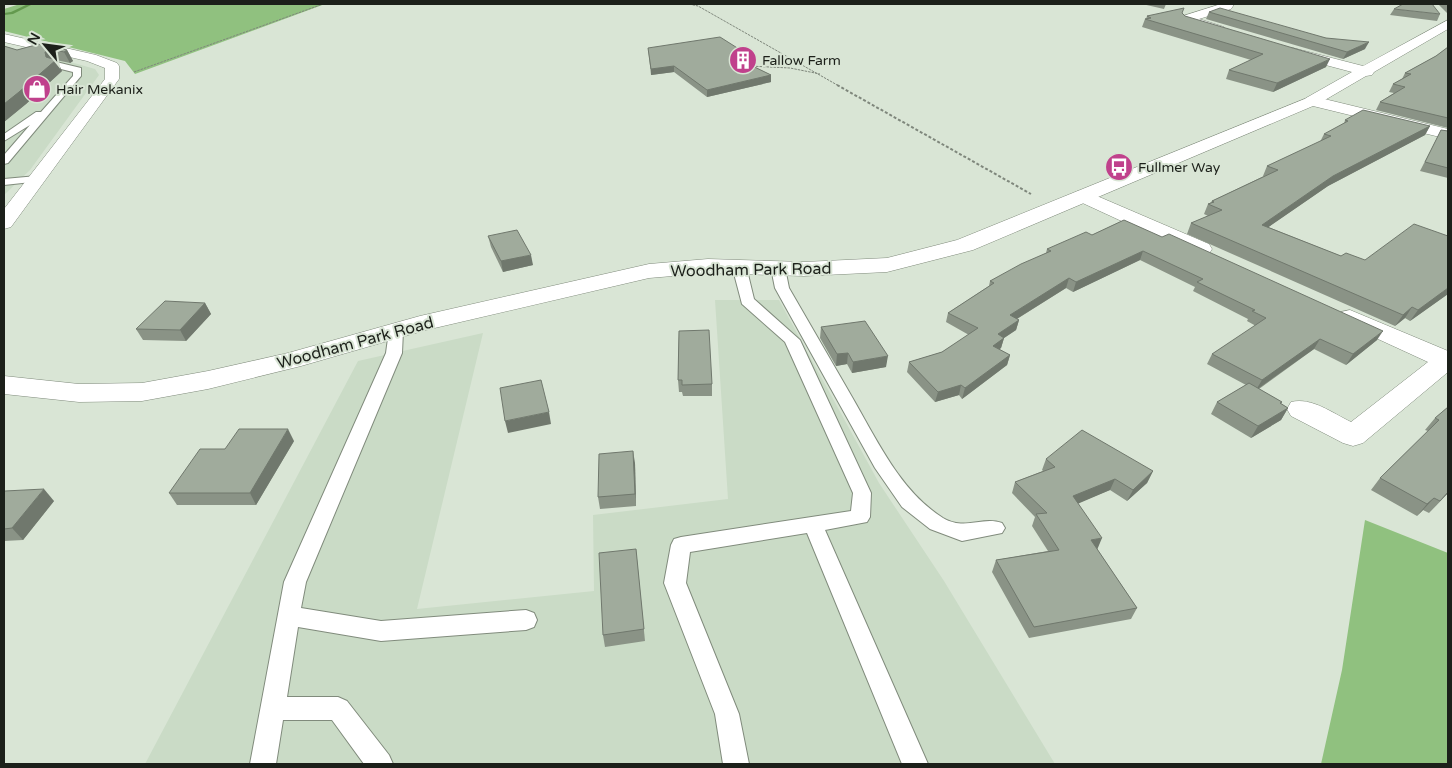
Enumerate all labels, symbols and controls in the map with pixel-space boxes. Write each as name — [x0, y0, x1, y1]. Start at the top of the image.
north arrow — [20, 20, 70, 70]
text: N — [24, 30, 44, 48]
building icon: Fallow Farm — [728, 45, 758, 75]
place label: Fallow Farm — [762, 52, 841, 69]
shop icon: Hair Mekanix — [22, 74, 52, 104]
place label: Hair Mekanix — [56, 81, 143, 98]
bus stop icon: Fullmer Way — [1104, 152, 1134, 182]
place label: Fullmer Way — [1138, 159, 1221, 176]
street label: Woodham Park Road — [670, 259, 832, 281]
street label: Woodham Park Road — [275, 312, 436, 373]

